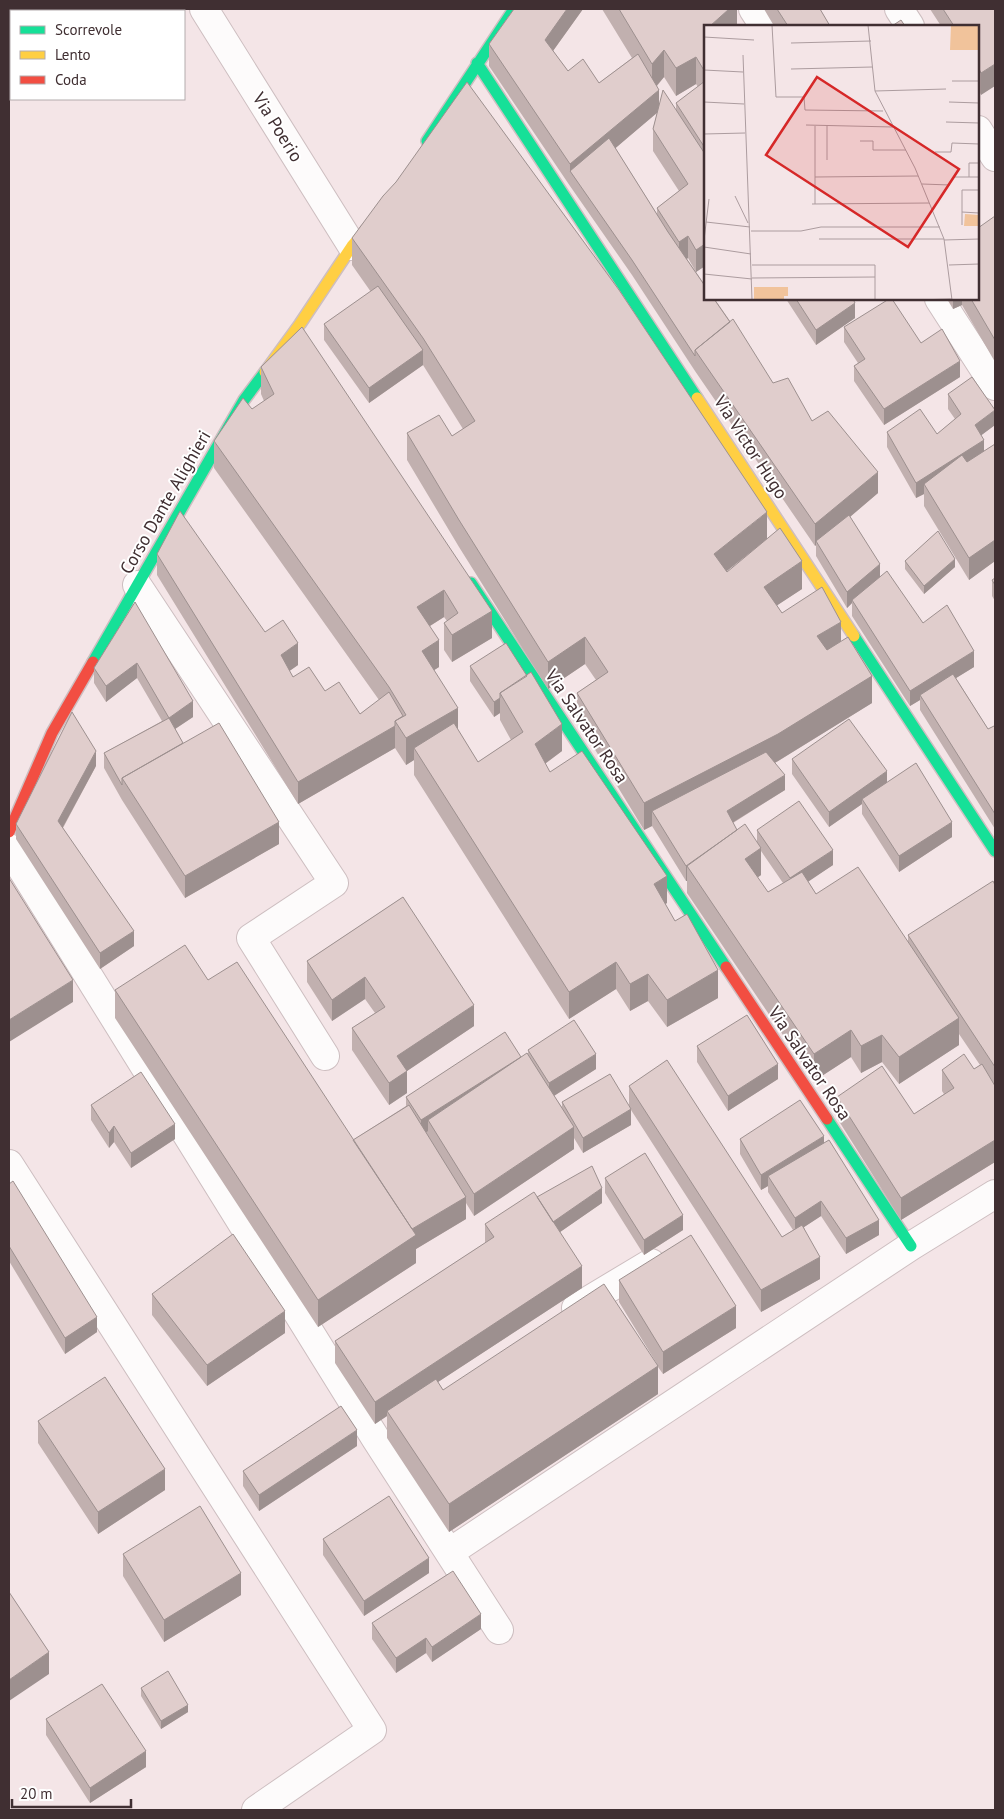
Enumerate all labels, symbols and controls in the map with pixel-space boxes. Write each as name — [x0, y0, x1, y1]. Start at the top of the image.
legend — [10, 10, 185, 100]
text: Scorrevole — [55, 20, 122, 39]
inset map — [704, 25, 979, 300]
text: Lento — [55, 45, 91, 64]
text: Coda — [55, 70, 87, 89]
street label: Via Poerio — [247, 87, 308, 166]
street label: Via Victor Hugo — [708, 390, 793, 503]
street label: Corso Dante Alighieri — [114, 426, 216, 578]
street label: Via Salvator Rosa — [540, 664, 634, 787]
street label: Via Salvator Rosa — [763, 1001, 857, 1124]
scale bar — [12, 1776, 131, 1808]
text: 20 m — [20, 1784, 53, 1803]

